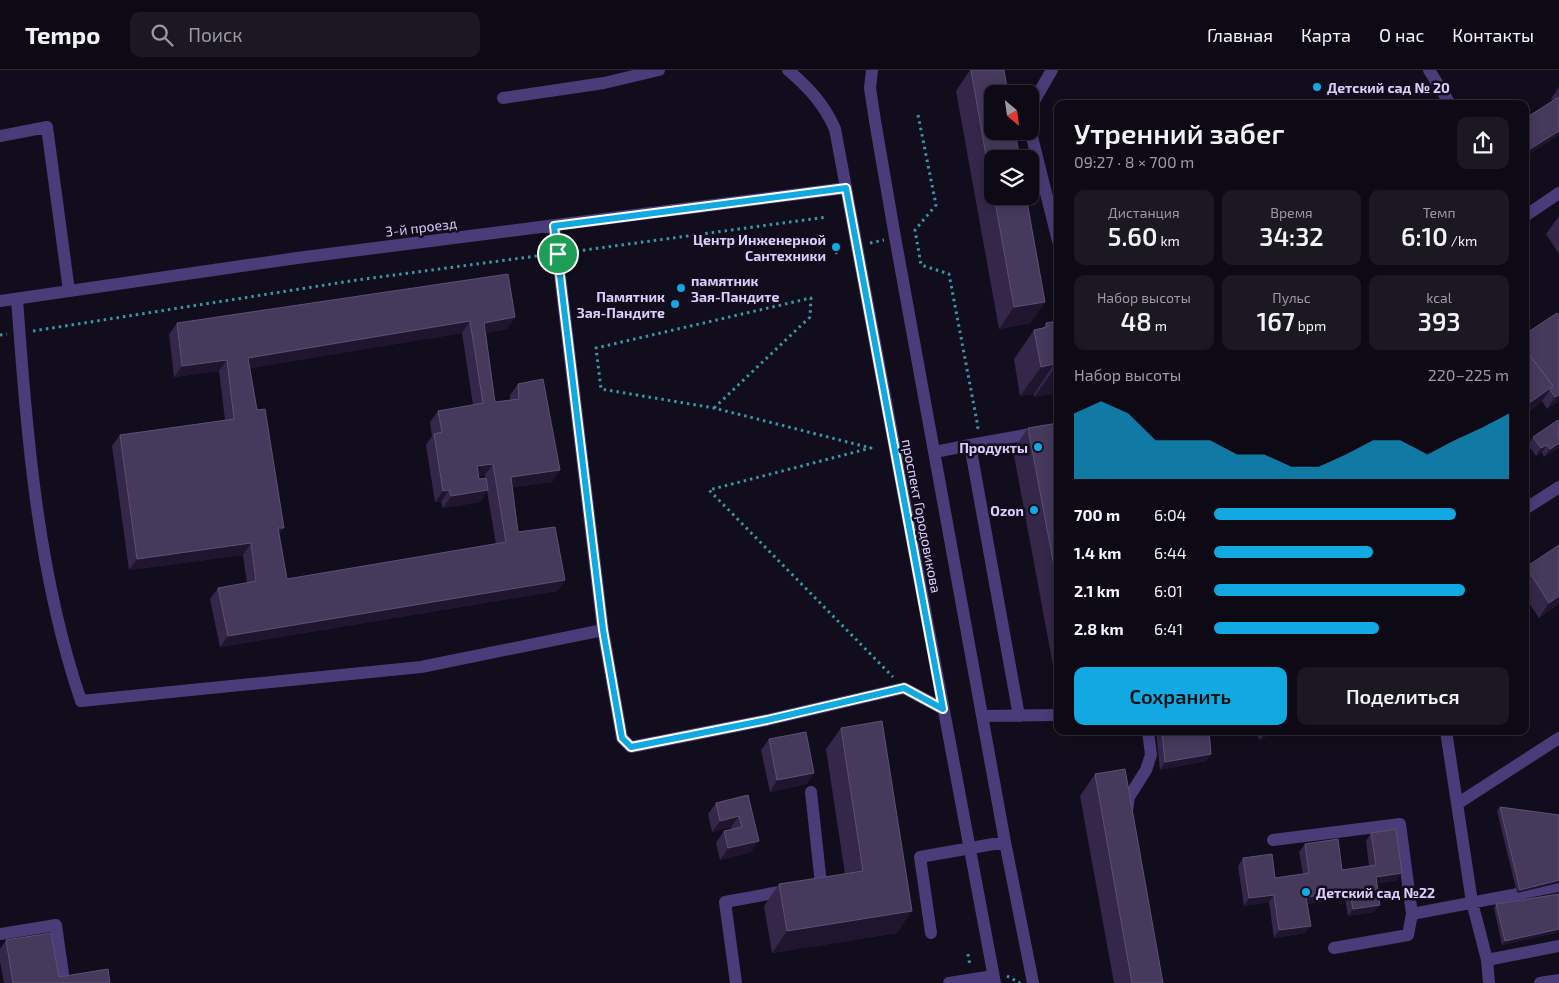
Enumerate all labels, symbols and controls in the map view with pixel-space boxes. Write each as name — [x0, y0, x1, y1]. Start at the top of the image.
search box — [130, 12, 480, 57]
text: Tempo — [25, 20, 100, 49]
icon: search — [148, 21, 176, 49]
text: Поиск — [188, 23, 243, 46]
text: Главная — [1207, 24, 1273, 46]
text: Карта — [1301, 24, 1351, 46]
text: О нас — [1379, 24, 1424, 46]
text: Контакты — [1452, 24, 1534, 46]
place label: Детский сад № 20 — [1327, 79, 1450, 96]
marker: Детский сад № 20 — [1311, 81, 1323, 93]
north arrow — [984, 85, 1039, 140]
map controls — [984, 85, 1039, 205]
text: Утренний забег — [1074, 116, 1285, 150]
button: share — [1457, 117, 1509, 169]
button: layers — [984, 150, 1039, 205]
text: 09:27 · 8 × 700 m — [1074, 152, 1194, 171]
text: Дистанция — [1108, 204, 1180, 221]
text: Время — [1270, 204, 1313, 221]
text: Темп — [1423, 204, 1456, 221]
street label: 3-й проезд — [384, 214, 458, 240]
text: 5.60 — [1108, 221, 1157, 251]
text: 34:32 — [1259, 221, 1324, 251]
text: 6:10 — [1401, 221, 1448, 251]
place label: Центр Инженерной Сантехники — [693, 231, 826, 264]
text: km — [1157, 232, 1180, 249]
text: /km — [1448, 232, 1477, 249]
pin — [537, 233, 579, 275]
icon: arrive — [544, 240, 572, 268]
marker: Центр Инженерной Сантехники — [830, 241, 842, 253]
place label: памятник Зая-Пандите — [691, 272, 779, 305]
marker: памятник Зая-Пандите — [675, 282, 687, 294]
place label: Памятник Зая-Пандите — [577, 288, 665, 321]
text: Набор высоты — [1097, 289, 1191, 306]
text: Пульс — [1272, 289, 1311, 306]
text: kcal — [1426, 289, 1452, 306]
marker: Памятник Зая-Пандите — [669, 298, 681, 310]
text: 48 — [1121, 306, 1152, 336]
text: 167 — [1257, 306, 1295, 336]
text: 393 — [1418, 306, 1460, 336]
text: m — [1152, 317, 1167, 334]
text: bpm — [1295, 317, 1326, 334]
text: Набор высоты — [1074, 365, 1181, 384]
text: 220–225 m — [1428, 365, 1509, 384]
street label: проспект Городовикова — [899, 438, 945, 594]
place label: Продукты — [959, 439, 1028, 456]
marker: Продукты — [1032, 441, 1044, 453]
place label: Ozon — [990, 502, 1024, 519]
marker: Ozon — [1028, 504, 1040, 516]
text: 700 m — [1074, 505, 1120, 524]
text: 6:04 — [1154, 505, 1186, 524]
text: 1.4 km — [1074, 543, 1121, 562]
text: 6:44 — [1154, 543, 1187, 562]
text: 2.1 km — [1074, 581, 1120, 600]
text: 6:01 — [1154, 581, 1183, 600]
text: 2.8 km — [1074, 619, 1124, 638]
text: 6:41 — [1154, 619, 1183, 638]
button: Сохранить — [1074, 667, 1287, 725]
button: Поделиться — [1297, 667, 1509, 725]
place label: Детский сад №22 — [1316, 884, 1435, 901]
marker: Детский сад №22 — [1300, 886, 1312, 898]

